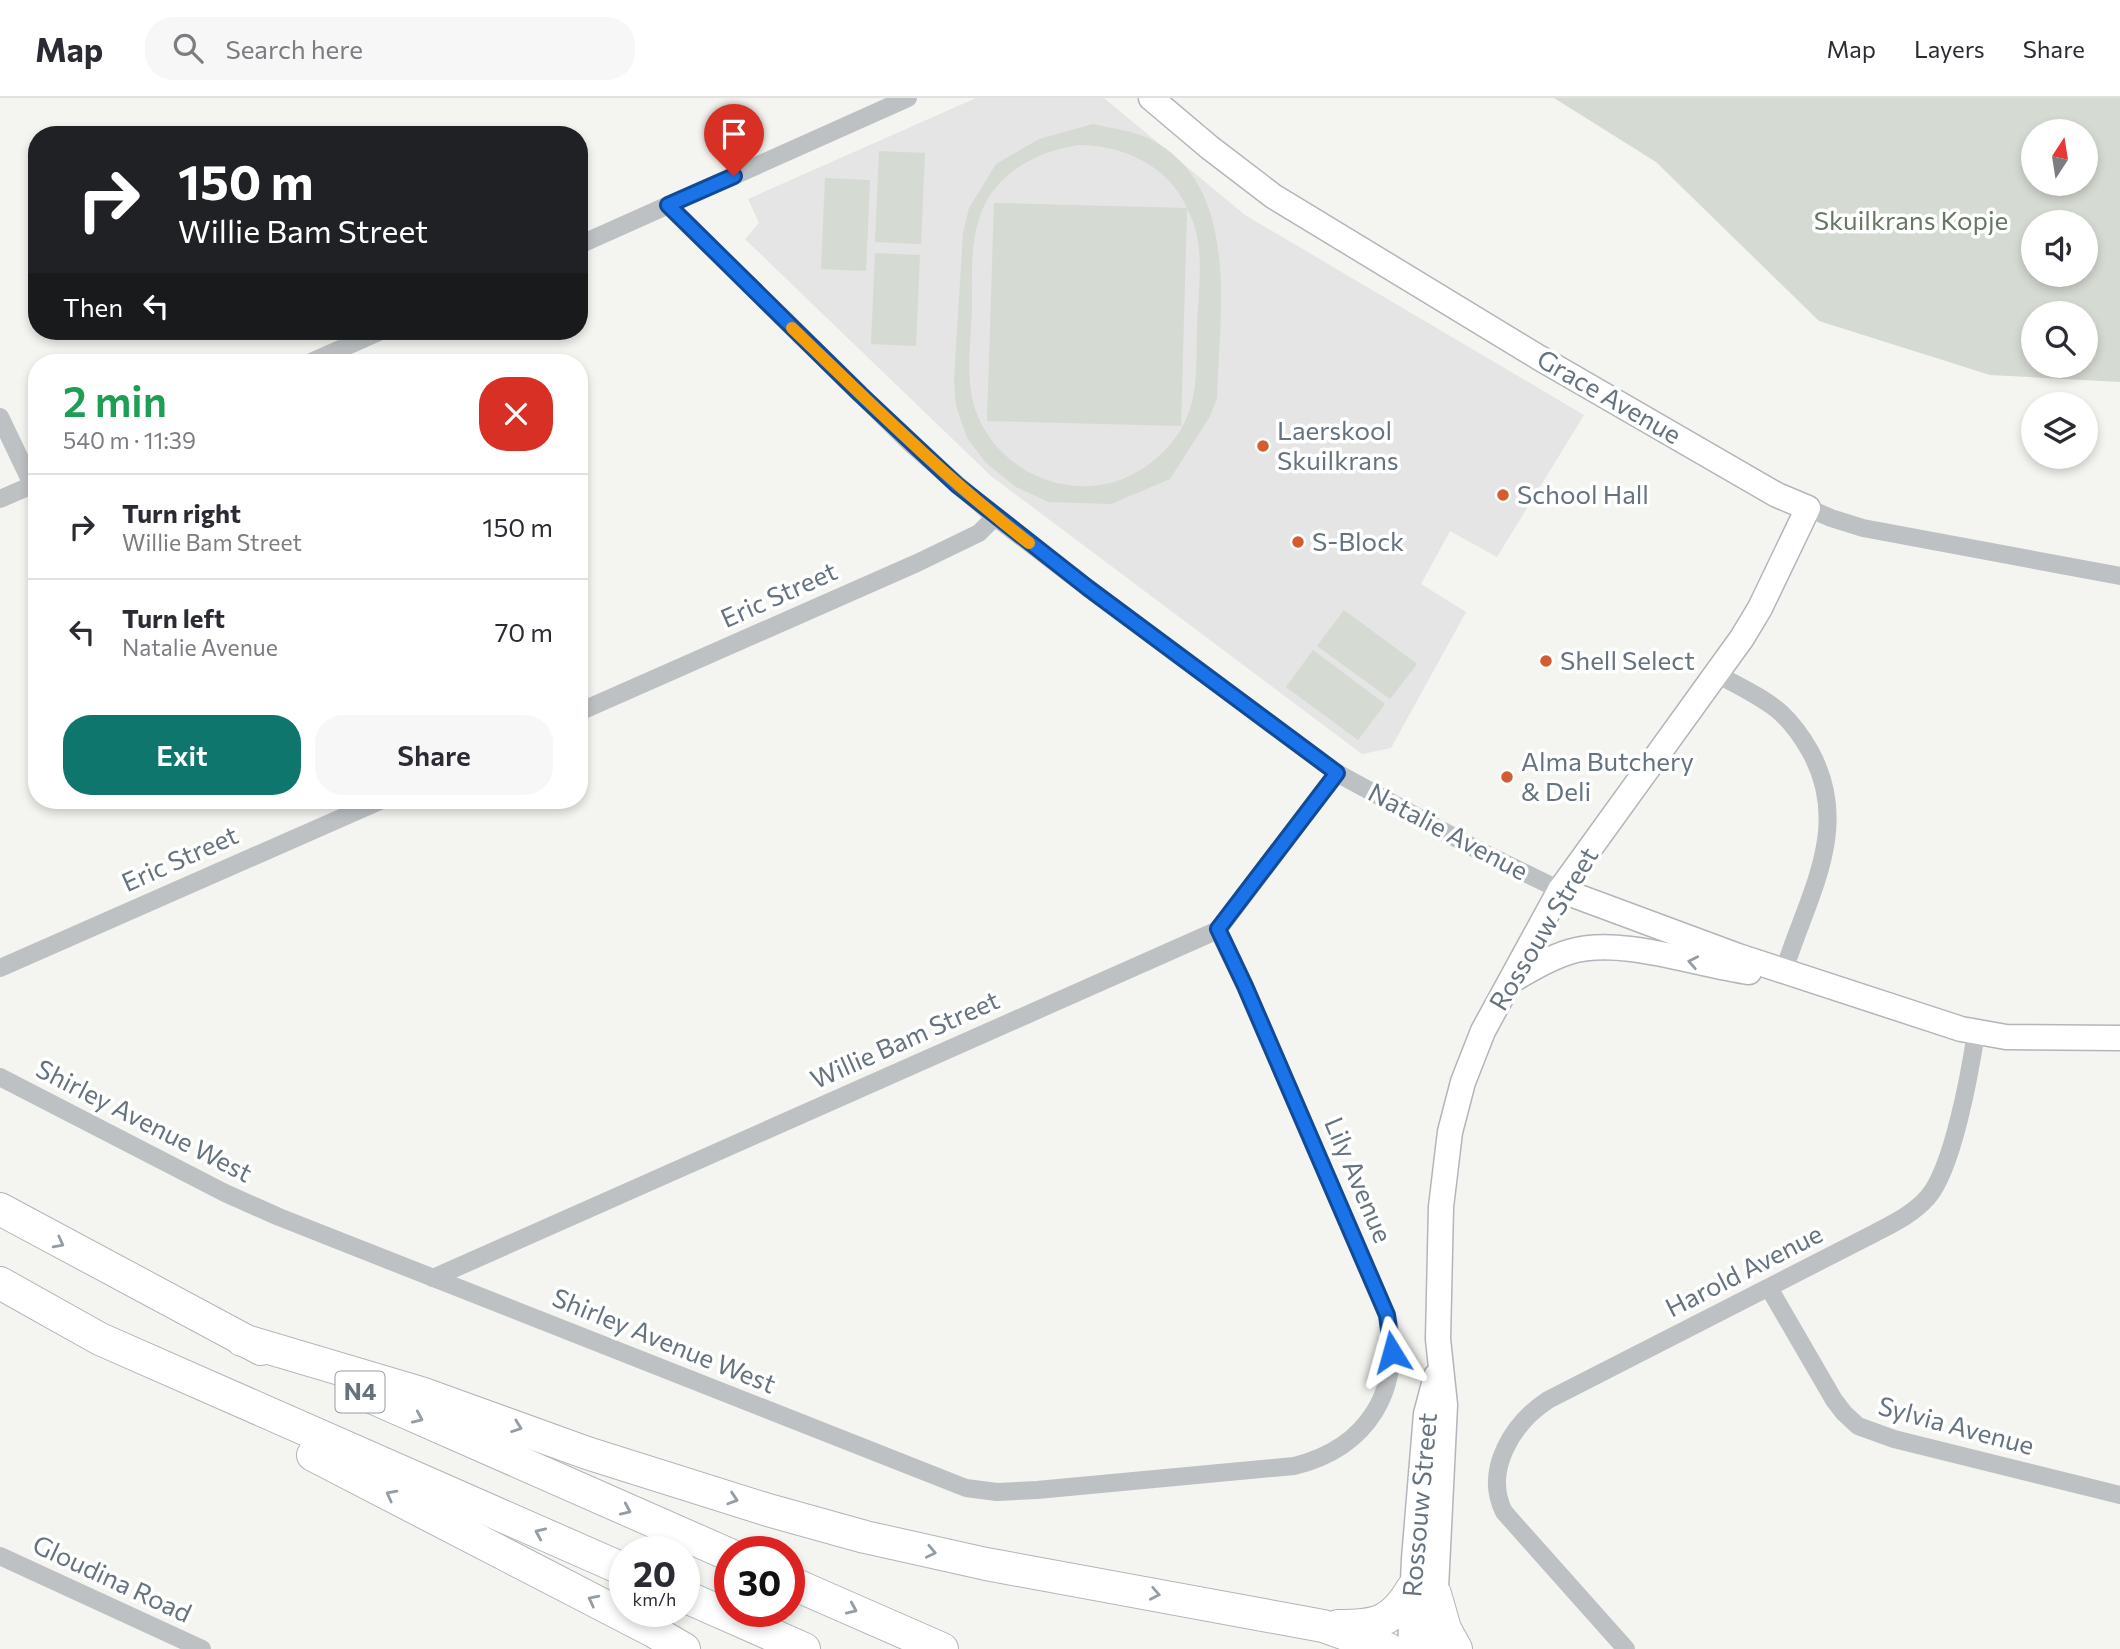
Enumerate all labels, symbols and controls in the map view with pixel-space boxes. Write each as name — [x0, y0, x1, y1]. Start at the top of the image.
search box — [145, 17, 635, 80]
text: Map — [35, 28, 103, 69]
icon: search — [169, 29, 207, 67]
text: Search here — [225, 33, 363, 64]
text: Map — [1827, 34, 1876, 63]
text: Layers — [1914, 34, 1985, 63]
text: Share — [2023, 34, 2085, 63]
pin — [704, 104, 764, 176]
icon: arrive — [715, 115, 753, 153]
north arrow — [2021, 119, 2098, 196]
map controls — [2021, 119, 2098, 469]
text: 150 m — [178, 150, 313, 210]
icon: right — [63, 154, 154, 245]
park label: Skuilkrans Kopje — [1814, 204, 2008, 235]
text: Willie Bam Street — [178, 210, 428, 250]
button: sound — [2021, 210, 2098, 287]
icon: left — [137, 287, 175, 325]
text: Then — [63, 291, 123, 322]
button: search — [2021, 301, 2098, 378]
street label: Grace Avenue — [1532, 342, 1687, 449]
text: 2 min — [63, 374, 167, 426]
button: close — [479, 377, 553, 451]
button: layers — [2021, 392, 2098, 469]
place label: Laerskool Skuilkrans — [1277, 414, 1399, 475]
text: 540 m · 11:39 — [63, 426, 196, 454]
marker: Laerskool Skuilkrans — [1255, 438, 1271, 454]
place label: School Hall — [1517, 478, 1649, 509]
marker: School Hall — [1495, 487, 1511, 503]
text: Turn right — [122, 497, 241, 528]
icon: right — [63, 508, 101, 546]
text: 150 m — [482, 511, 553, 542]
place label: S-Block — [1312, 525, 1404, 556]
text: Willie Bam Street — [122, 528, 302, 556]
marker: S-Block — [1290, 534, 1306, 550]
street label: Eric Street — [716, 554, 841, 633]
text: Turn left — [122, 602, 225, 633]
icon: left — [63, 613, 101, 651]
text: 70 m — [495, 616, 553, 647]
text: Natalie Avenue — [122, 633, 278, 661]
place label: Shell Select — [1560, 644, 1695, 675]
marker: Shell Select — [1538, 653, 1554, 669]
button: Exit — [63, 715, 301, 795]
button: Share — [315, 715, 553, 795]
place label: Alma Butchery & Deli — [1521, 745, 1694, 806]
marker: Alma Butchery & Deli — [1499, 769, 1515, 785]
street label: Natalie Avenue — [1364, 776, 1534, 886]
street label: Eric Street — [117, 818, 242, 897]
street label: Rossouw Street — [1482, 841, 1604, 1015]
one-way arrow — [1687, 955, 1699, 970]
street label: Willie Bam Street — [805, 983, 1004, 1094]
street label: Shirley Avenue West — [32, 1052, 258, 1188]
street label: Lily Avenue — [1319, 1112, 1400, 1247]
street label: Harold Avenue — [1660, 1217, 1827, 1322]
one-way arrow — [52, 1234, 65, 1248]
street label: Shirley Avenue West — [548, 1281, 781, 1399]
position arrow — [1355, 1315, 1429, 1389]
road number: N4 — [336, 1372, 384, 1412]
street label: Sylvia Avenue — [1875, 1389, 2038, 1460]
one-way arrow — [410, 1410, 423, 1424]
street label: Rossouw Street — [1395, 1411, 1442, 1598]
one-way arrow — [510, 1419, 522, 1433]
one-way arrow — [386, 1489, 399, 1503]
one-way arrow — [727, 1490, 739, 1505]
one-way arrow — [619, 1501, 631, 1515]
street label: Gloudina Road — [28, 1527, 197, 1628]
one-way arrow — [535, 1527, 547, 1541]
speed limit sign: 30 — [714, 1536, 805, 1627]
one-way arrow — [925, 1543, 937, 1558]
text: 20 — [633, 1551, 676, 1594]
one-way arrow — [1149, 1586, 1161, 1601]
text: km/h — [633, 1588, 676, 1610]
one-way arrow — [588, 1594, 600, 1608]
one-way arrow — [844, 1601, 857, 1615]

